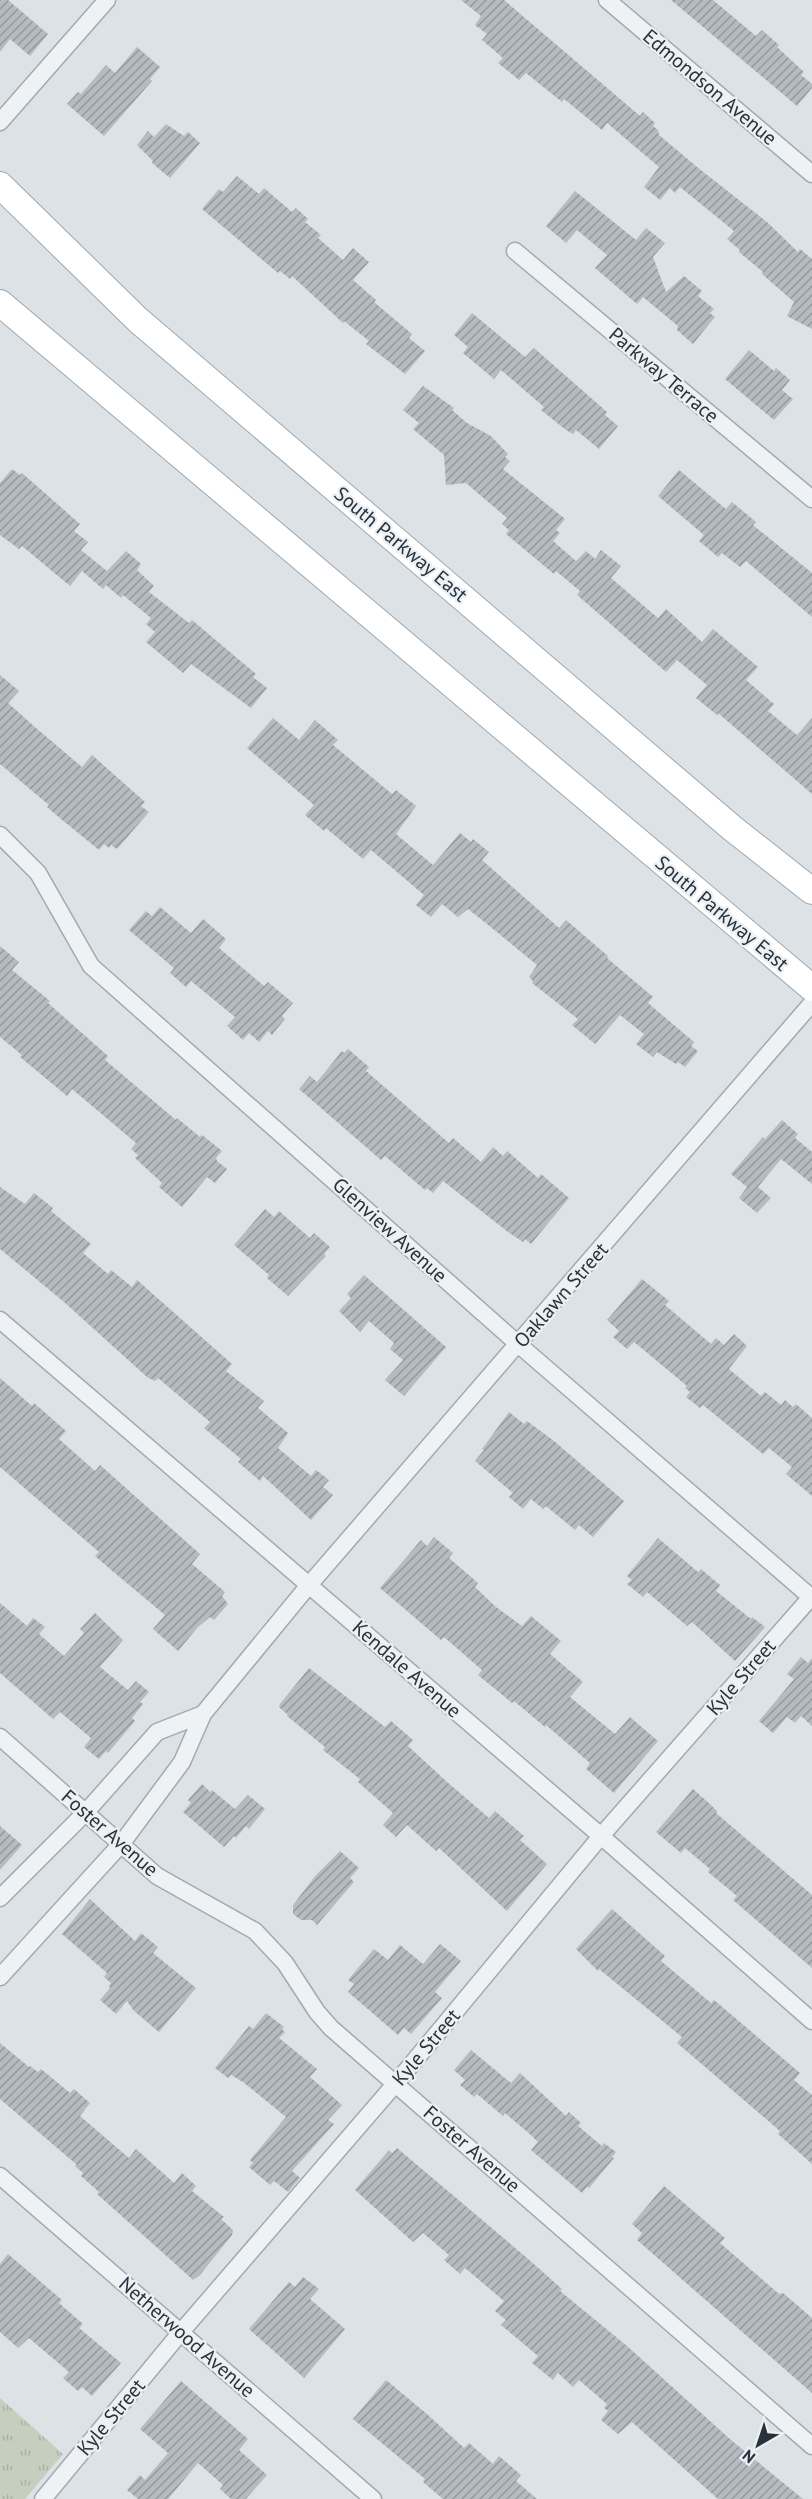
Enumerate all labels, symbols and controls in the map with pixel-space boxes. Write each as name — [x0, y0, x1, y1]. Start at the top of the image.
street label: Edmondson Avenue — [638, 23, 782, 151]
street label: Parkway Terrace — [604, 321, 724, 429]
street label: South Parkway East — [329, 481, 473, 608]
street label: South Parkway East — [650, 850, 794, 977]
street label: Glenview Avenue — [327, 1172, 453, 1288]
street label: Oaklawn Street — [508, 1237, 614, 1353]
street label: Kendale Avenue — [347, 1615, 467, 1723]
street label: Kyle Street — [701, 1633, 781, 1721]
street label: Foster Avenue — [56, 1784, 164, 1882]
street label: Kyle Street — [386, 2003, 466, 2091]
street label: Foster Avenue — [418, 2100, 526, 2198]
street label: Netherwood Avenue — [114, 2271, 260, 2403]
street label: Kyle Street — [71, 2373, 151, 2461]
north arrow — [728, 2415, 788, 2475]
text: N — [738, 2446, 759, 2468]

